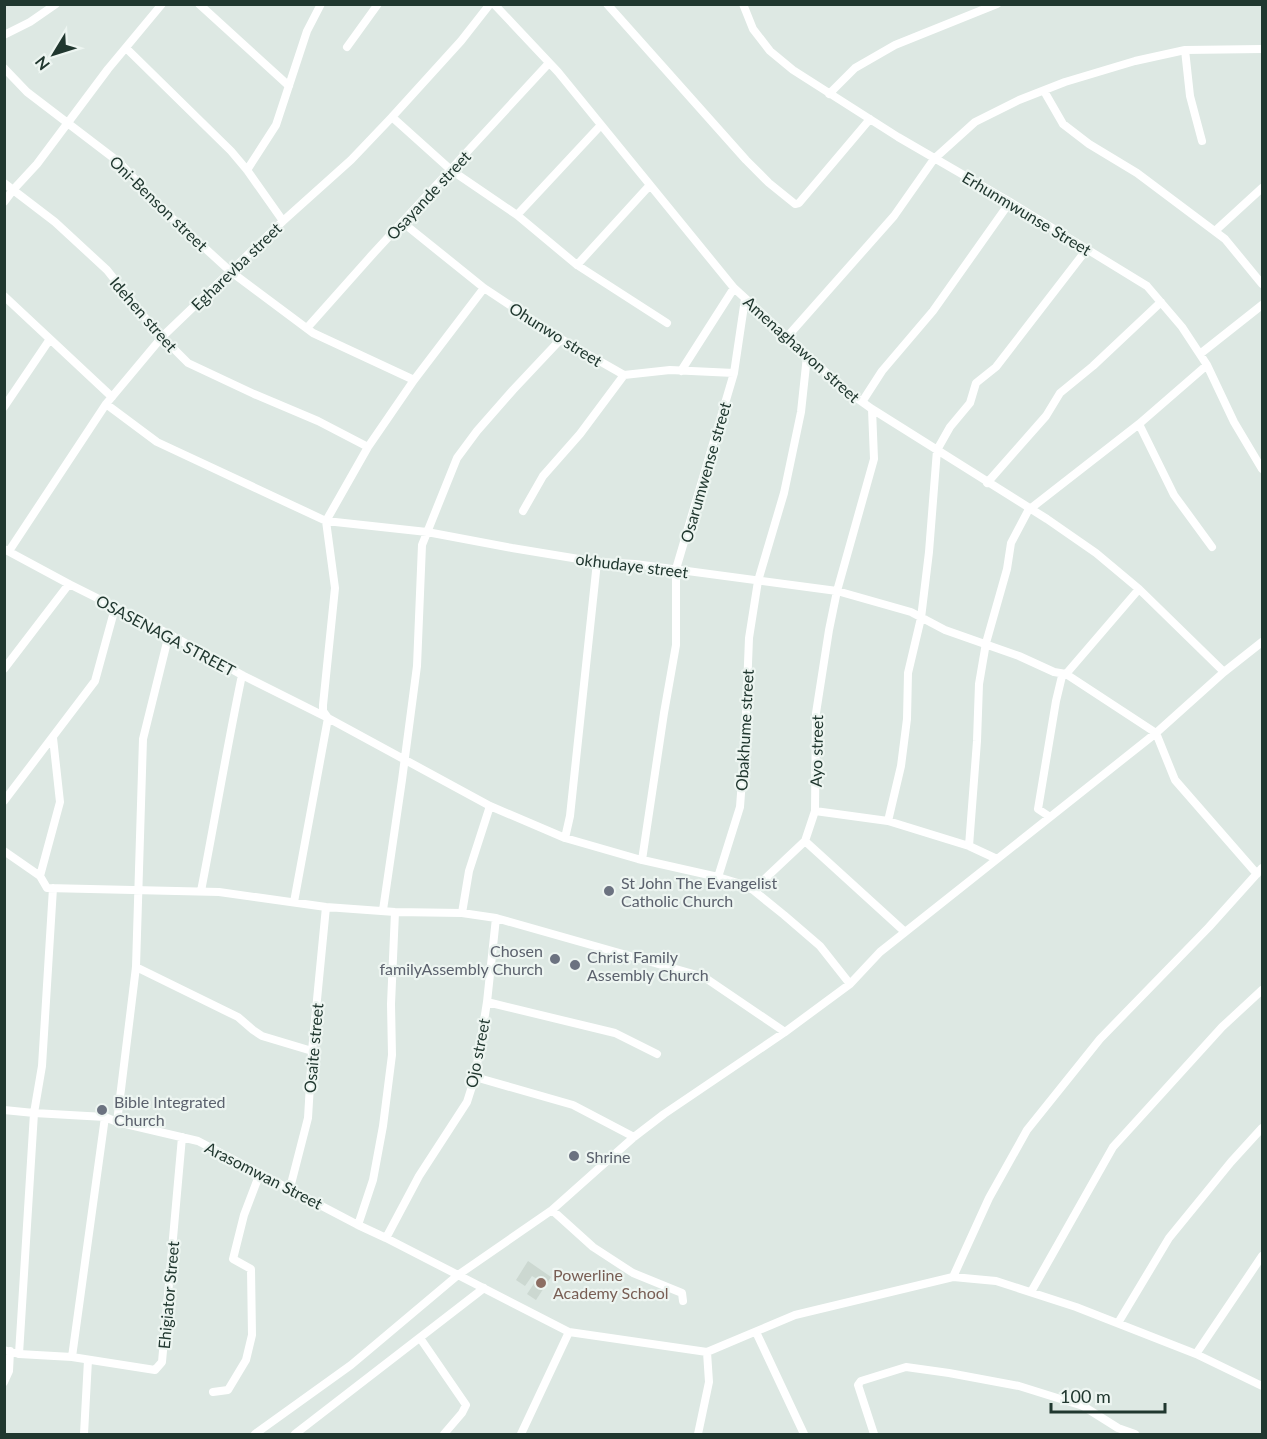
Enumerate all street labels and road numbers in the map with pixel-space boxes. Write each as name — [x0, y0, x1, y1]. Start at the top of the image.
street label: Osayande street — [382, 146, 474, 243]
street label: Oni-Benson street — [106, 151, 212, 255]
street label: Erhunmwunse Street — [959, 167, 1095, 259]
street label: Egharevba street — [187, 218, 285, 314]
street label: Idehen street — [106, 273, 182, 355]
street label: Amenaghawon street — [740, 292, 864, 406]
street label: Ohunwo street — [506, 298, 606, 370]
street label: Osarumwense street — [676, 399, 734, 545]
street label: okhudaye street — [575, 549, 690, 581]
street label: OSASENAGA STREET — [93, 590, 239, 680]
street label: Obakhume street — [731, 668, 757, 791]
street label: Ayo street — [806, 715, 826, 787]
street label: Osaite street — [300, 1002, 326, 1094]
street label: Ojo street — [461, 1016, 493, 1089]
street label: Arasomwan Street — [202, 1137, 326, 1213]
street label: Ehigiator Street — [154, 1240, 182, 1350]

